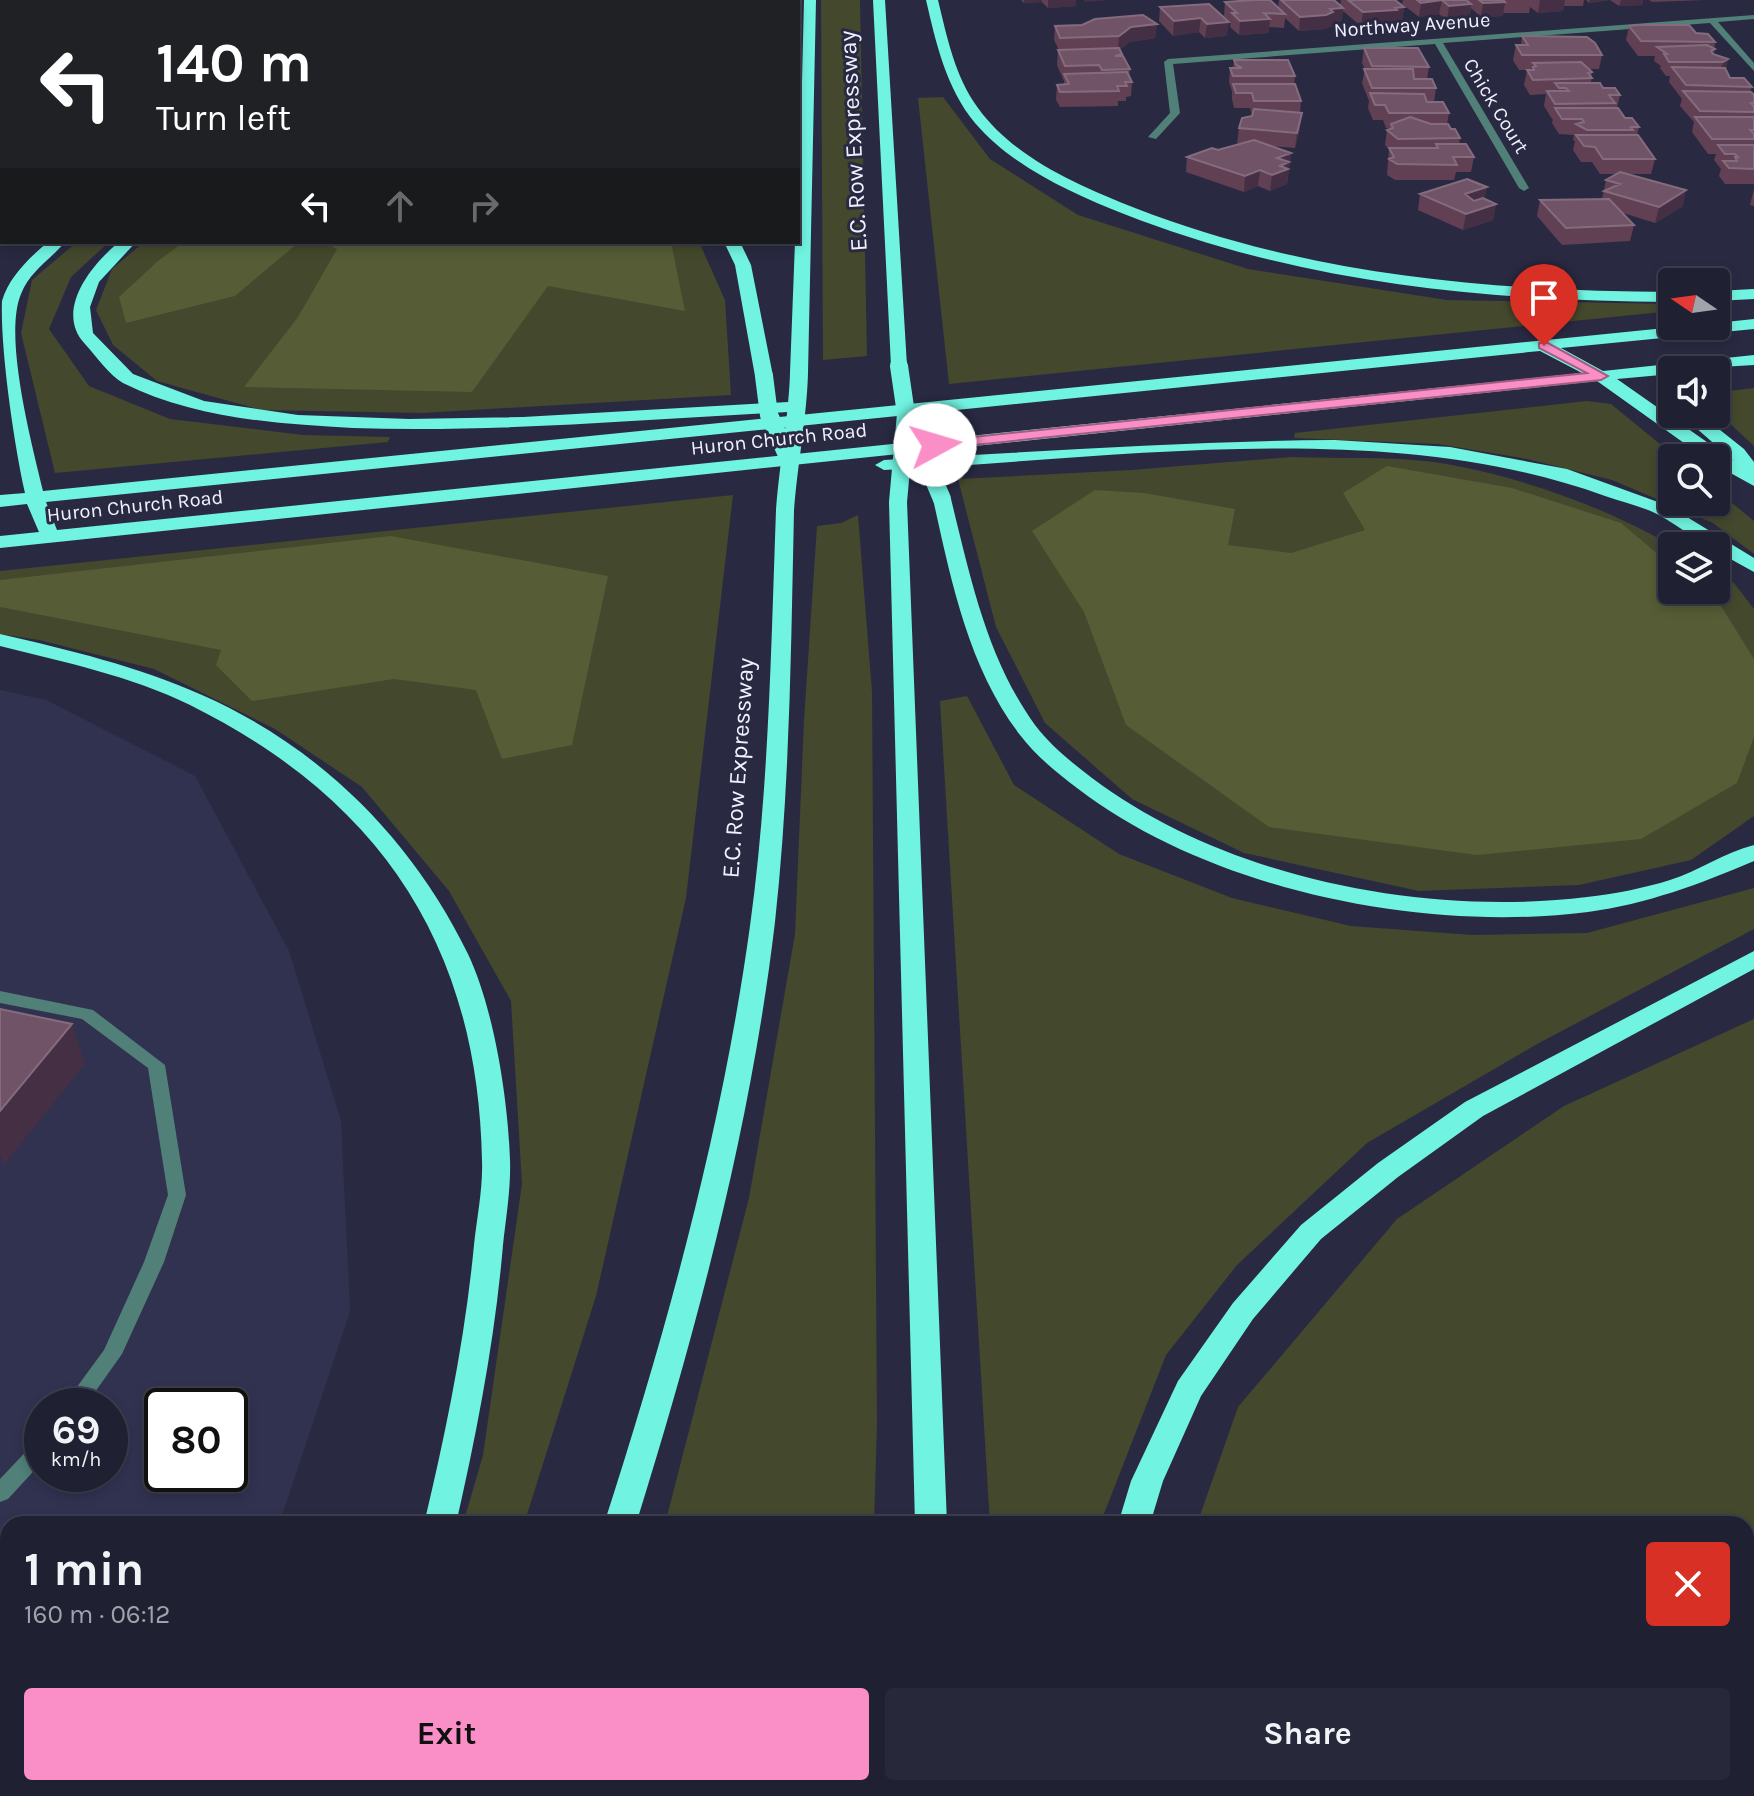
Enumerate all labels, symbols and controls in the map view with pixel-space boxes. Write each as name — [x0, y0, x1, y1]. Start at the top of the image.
street label: Northway Avenue — [1333, 8, 1491, 42]
text: 140 m — [156, 30, 312, 95]
street label: E.C. Row Expressway — [833, 30, 873, 252]
icon: left — [24, 32, 128, 136]
street label: Chick Court — [1459, 54, 1534, 158]
text: Turn left — [156, 97, 291, 139]
icon: left — [294, 184, 338, 228]
icon: ahead — [378, 184, 422, 228]
icon: right — [462, 184, 506, 228]
pin — [1510, 264, 1578, 346]
north arrow — [1658, 268, 1730, 340]
map controls — [1658, 268, 1730, 604]
icon: arrive — [1522, 276, 1566, 320]
button: sound — [1658, 356, 1730, 428]
position arrow — [893, 403, 977, 487]
street label: Huron Church Road — [690, 418, 868, 460]
button: search — [1658, 444, 1730, 516]
street label: Huron Church Road — [46, 485, 224, 527]
button: layers — [1658, 532, 1730, 604]
street label: E.C. Row Expressway — [716, 657, 760, 879]
speed limit sign: 80 — [144, 1388, 248, 1492]
text: 69 — [52, 1406, 100, 1453]
text: km/h — [51, 1448, 101, 1471]
text: 1 min — [24, 1541, 144, 1597]
button: close — [1646, 1542, 1730, 1626]
text: 160 m · 06:12 — [24, 1599, 170, 1630]
button: Exit — [24, 1688, 869, 1780]
button: Share — [885, 1688, 1730, 1780]

